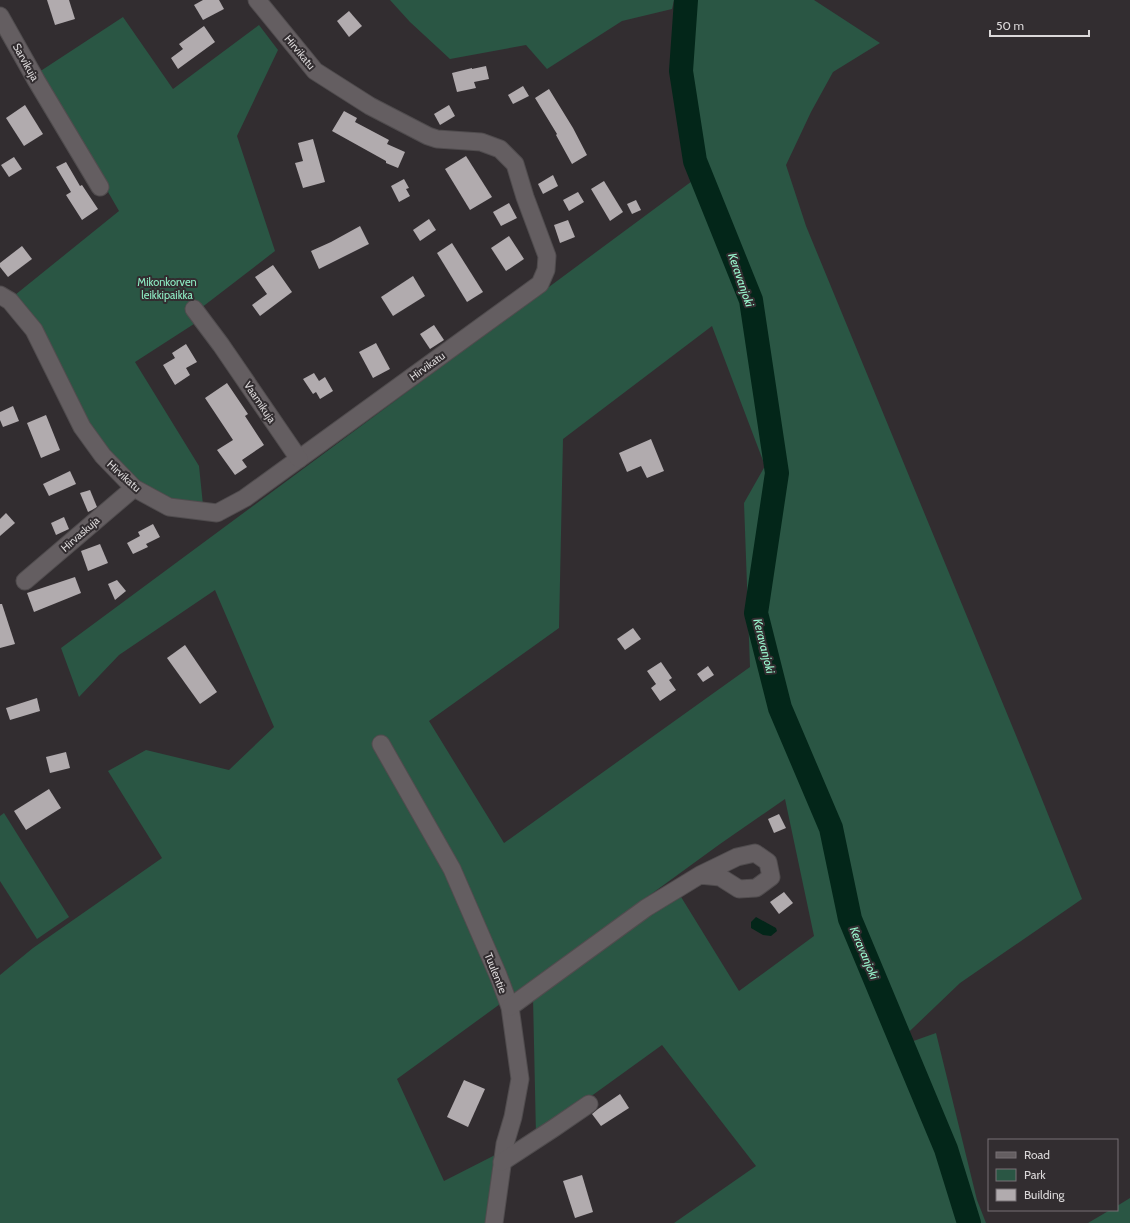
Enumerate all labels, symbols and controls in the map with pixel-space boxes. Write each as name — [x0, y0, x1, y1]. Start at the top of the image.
scale bar — [990, 12, 1089, 38]
text: 50 m — [996, 18, 1024, 33]
street label: Hirvikatu — [282, 32, 319, 72]
street label: Sarvikuja — [10, 41, 42, 84]
water label: Keravanjoki — [725, 251, 758, 309]
park label: Mikonkorven leikkipaikka — [137, 275, 197, 302]
street label: Hirvikatu — [406, 348, 448, 384]
street label: Vaamikuja — [241, 379, 279, 426]
street label: Hirvikatu — [104, 457, 144, 495]
street label: Hirvaskuja — [58, 513, 103, 555]
water label: Keravanjoki — [750, 617, 779, 675]
water label: Keravanjoki — [847, 924, 882, 982]
street label: Tuulentie — [482, 951, 511, 996]
legend — [988, 1139, 1118, 1211]
text: Road — [1024, 1147, 1050, 1162]
text: Park — [1024, 1167, 1046, 1182]
text: Building — [1024, 1187, 1066, 1202]

